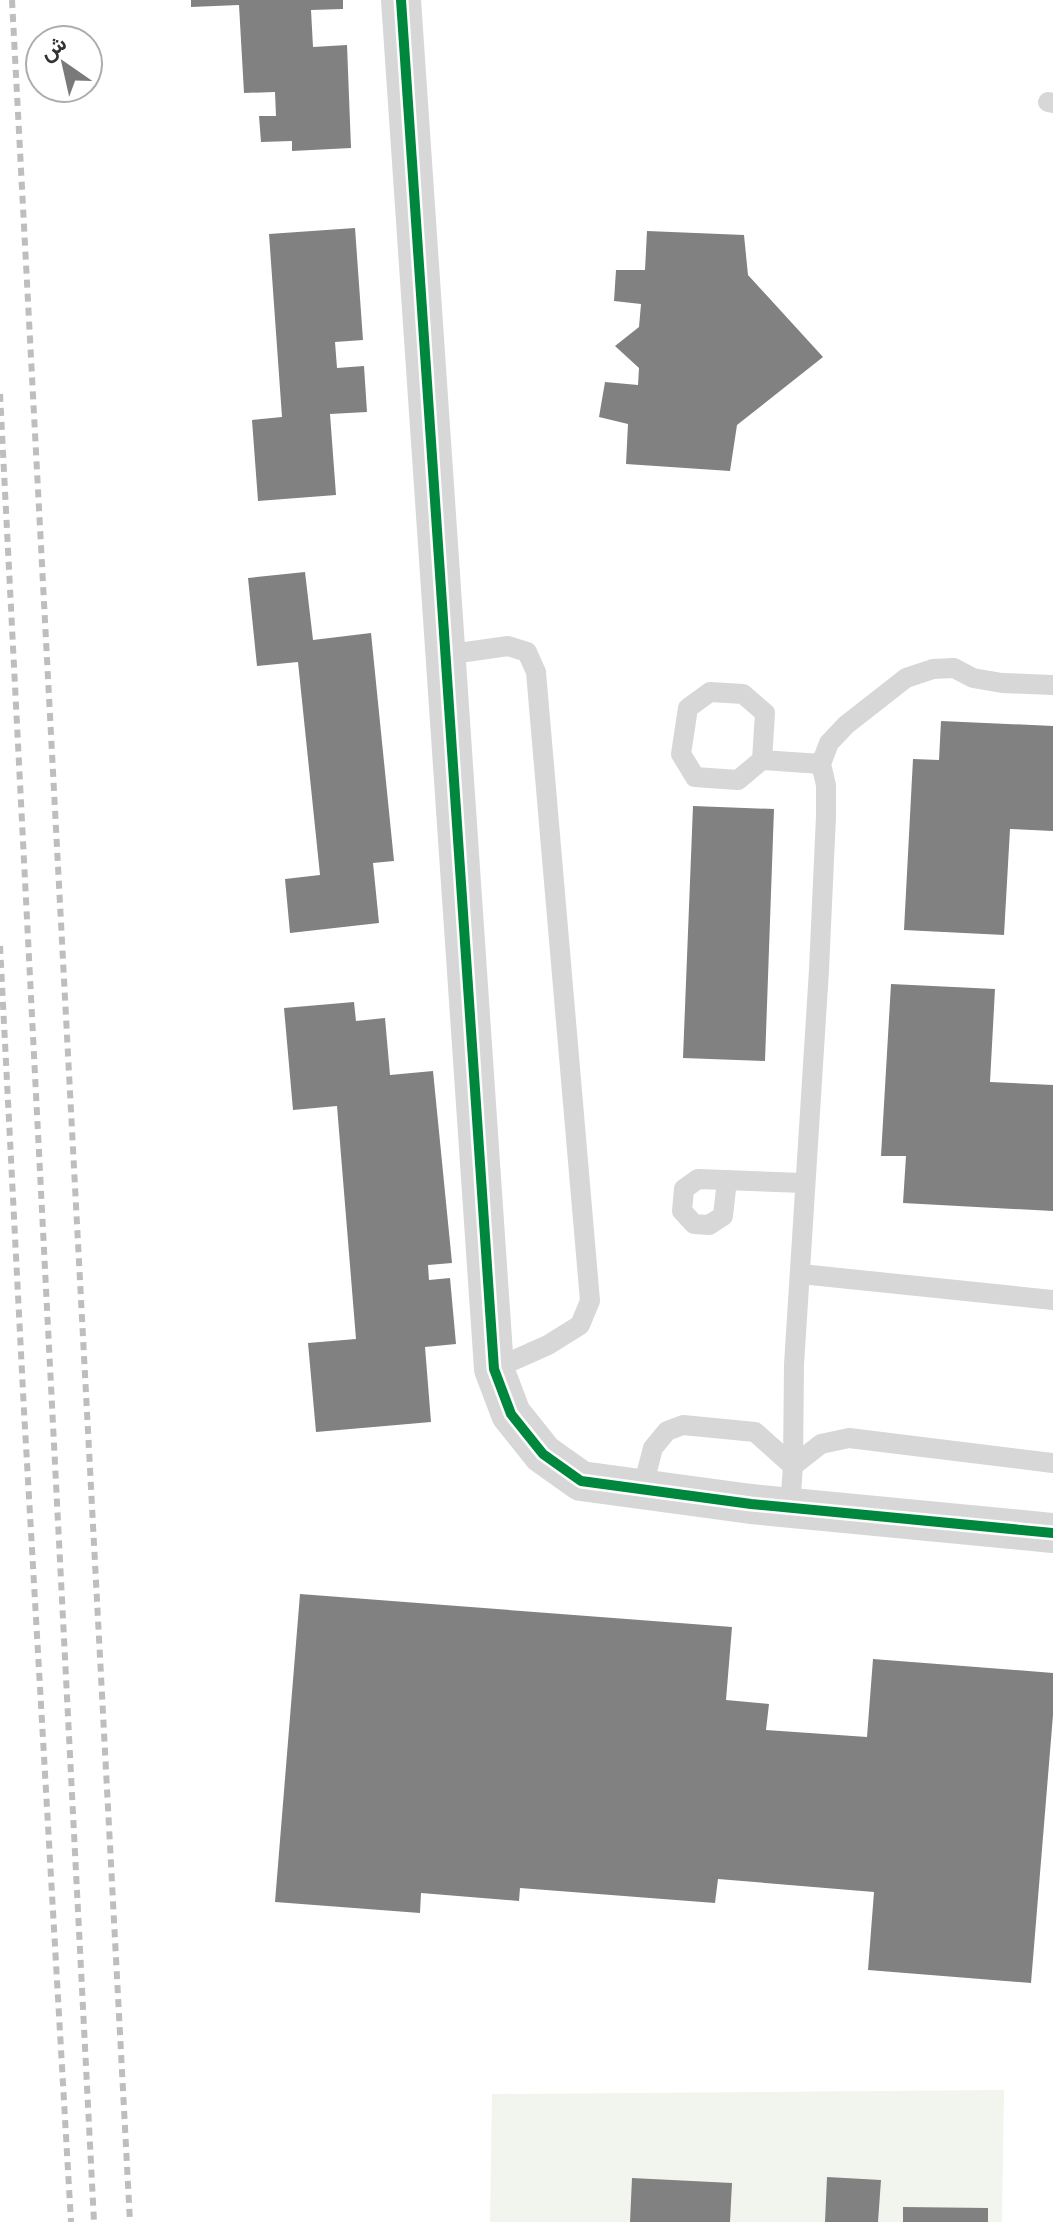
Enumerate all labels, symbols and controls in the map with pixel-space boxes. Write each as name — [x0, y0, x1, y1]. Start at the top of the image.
north arrow — [24, 24, 104, 104]
text: ش — [34, 28, 72, 67]

